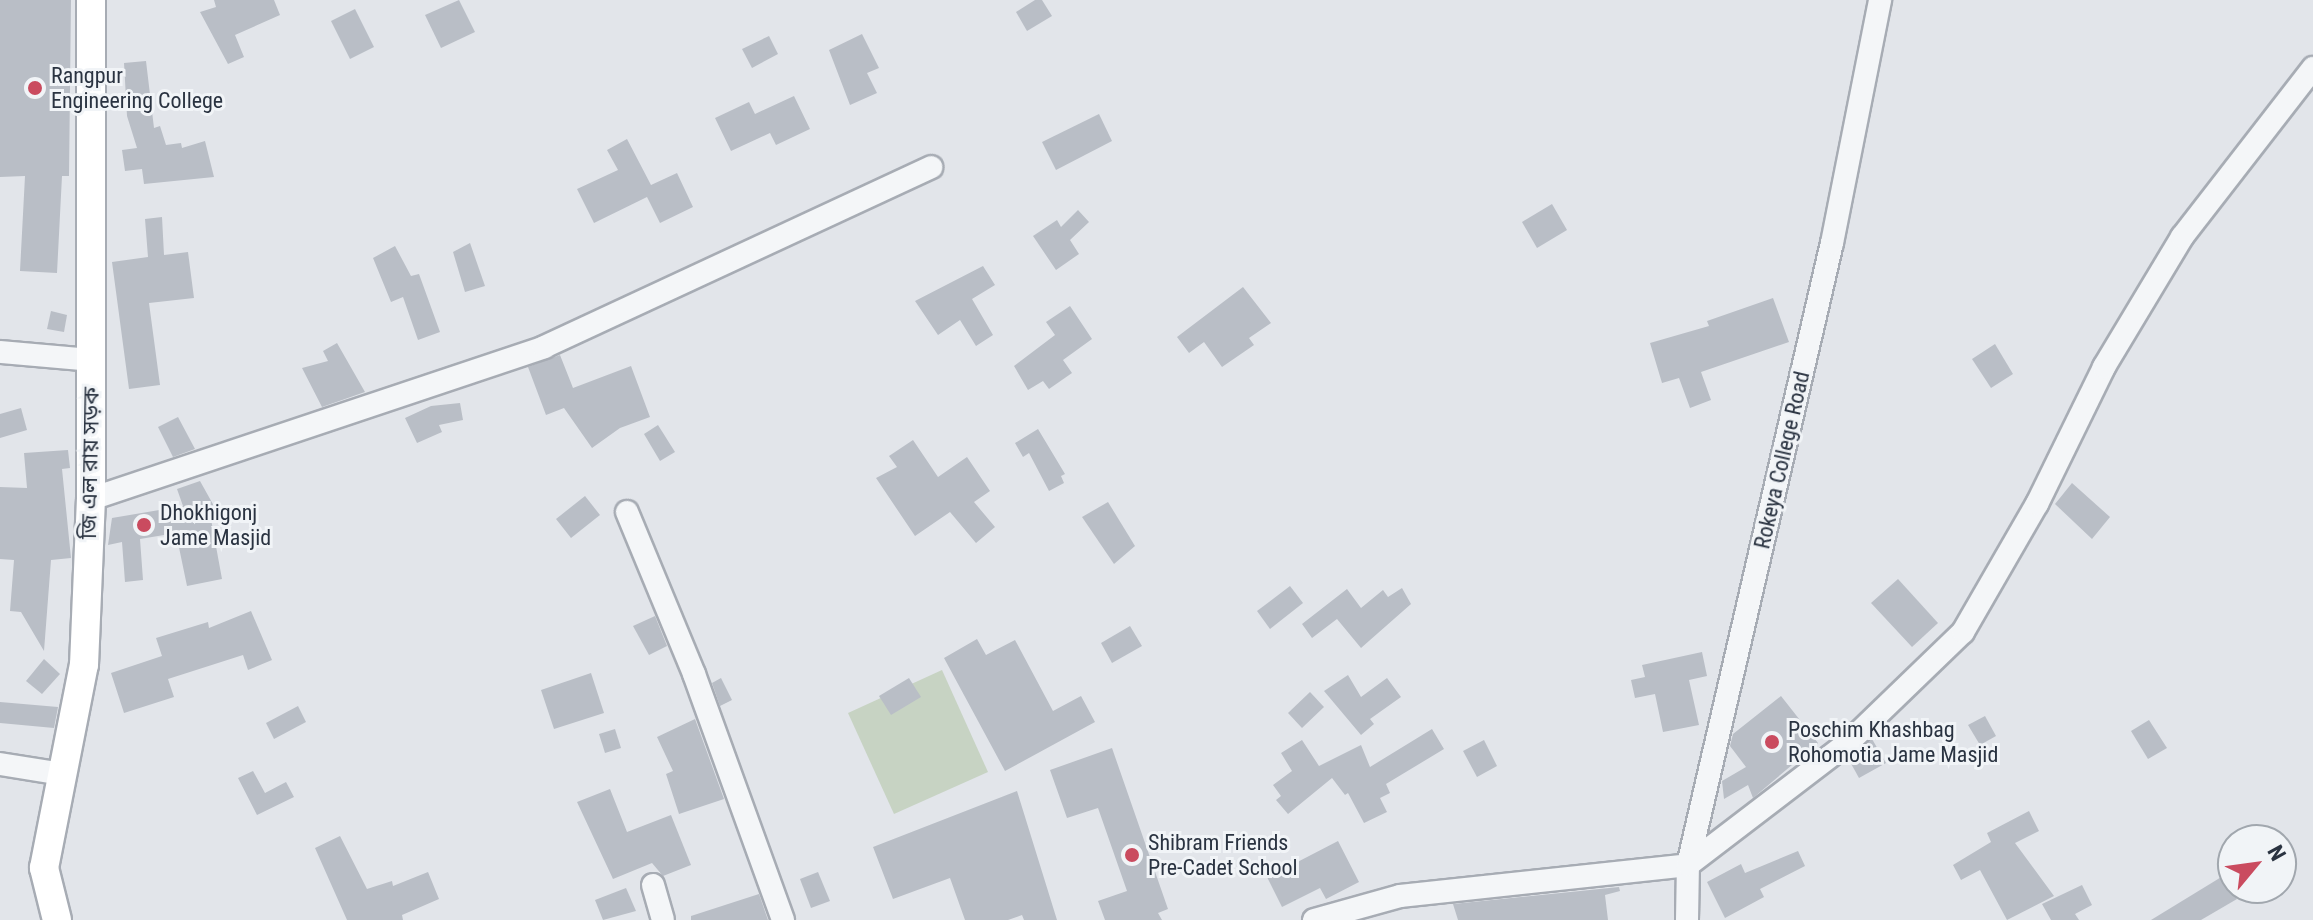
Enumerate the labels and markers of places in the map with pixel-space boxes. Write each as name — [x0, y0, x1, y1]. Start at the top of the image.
place label: Rangpur Engineering College — [51, 62, 223, 114]
marker: Rangpur Engineering College — [26, 79, 44, 97]
place label: Dhokhigonj Jame Masjid — [160, 499, 271, 550]
marker: Dhokhigonj Jame Masjid — [135, 516, 153, 534]
place label: Poschim Khashbag Rohomotia Jame Masjid — [1788, 716, 1998, 768]
marker: Poschim Khashbag Rohomotia Jame Masjid — [1763, 733, 1781, 751]
place label: Shibram Friends Pre-Cadet School — [1148, 829, 1298, 880]
marker: Shibram Friends Pre-Cadet School — [1123, 846, 1141, 864]

